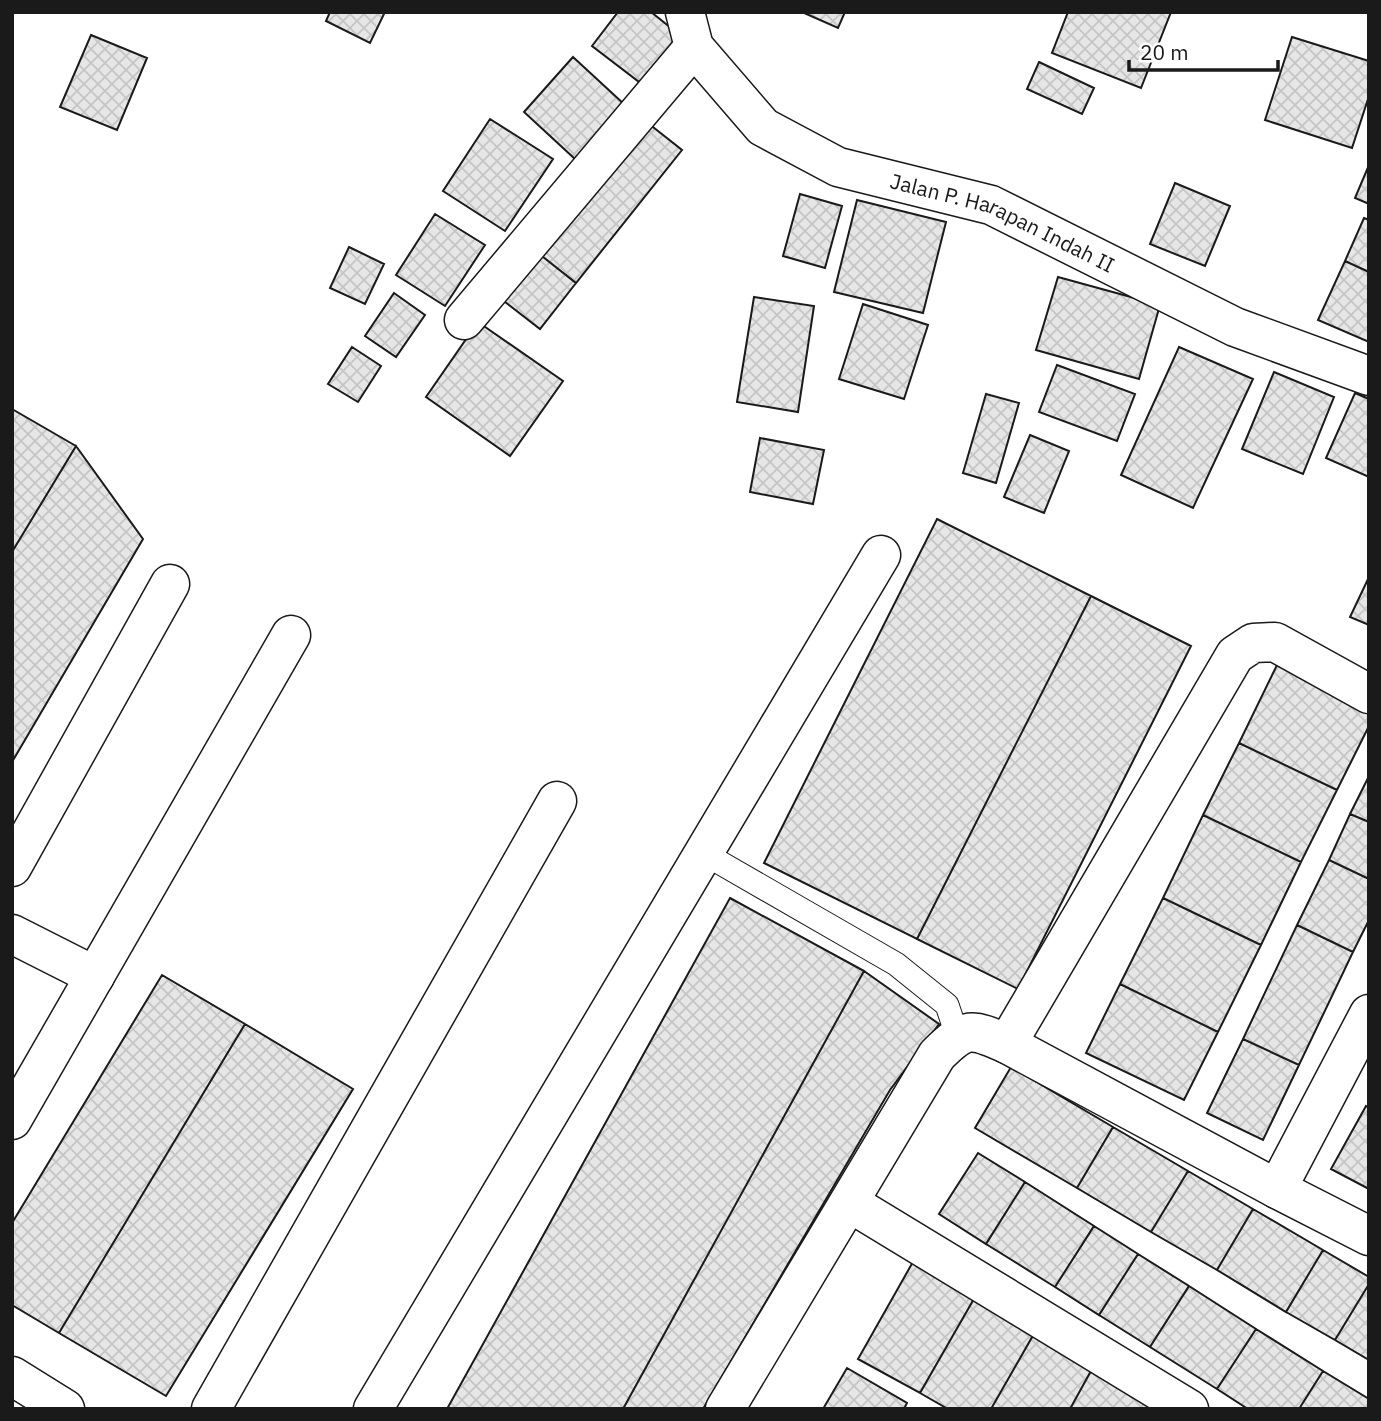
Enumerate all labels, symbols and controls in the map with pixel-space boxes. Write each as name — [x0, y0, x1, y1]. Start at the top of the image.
scale bar — [1129, 28, 1278, 72]
text: 20 m — [1140, 38, 1189, 66]
street label: Jalan P. Harapan Indah II — [887, 167, 1119, 279]

